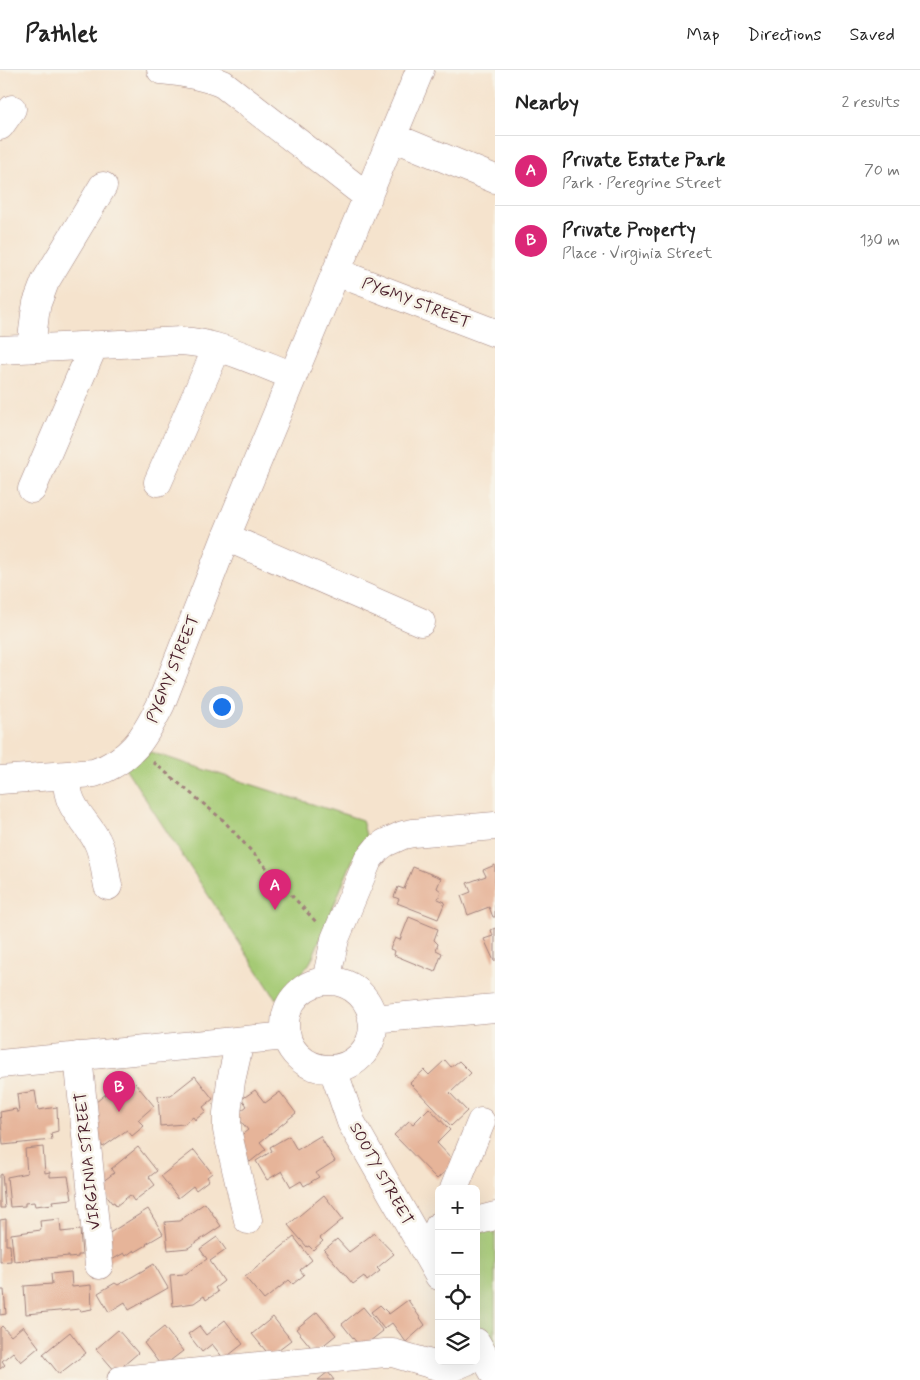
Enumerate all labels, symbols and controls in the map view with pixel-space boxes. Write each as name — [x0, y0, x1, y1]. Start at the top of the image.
text: Pathlet — [25, 19, 97, 50]
text: Map — [687, 23, 720, 47]
text: Directions — [748, 23, 822, 47]
text: Saved — [850, 23, 895, 47]
text: Nearby — [515, 89, 579, 117]
text: 2 results — [842, 92, 900, 113]
text: Private Estate Park — [562, 148, 725, 173]
text: A — [526, 160, 536, 181]
text: 70 m — [864, 160, 900, 181]
text: Park · Peregrine Street — [562, 173, 722, 194]
text: Private Property — [562, 218, 696, 243]
text: B — [526, 230, 536, 251]
text: 130 m — [859, 230, 900, 251]
text: Place · Virginia Street — [562, 243, 713, 264]
street label: PYGMY STREET — [359, 273, 473, 333]
street label: PYGMY STREET — [142, 612, 204, 726]
your location — [209, 694, 235, 720]
pin: A — [259, 869, 291, 910]
pin: B — [103, 1071, 135, 1112]
street label: VIRGINIA STREET — [70, 1091, 106, 1231]
street label: SOOTY STREET — [344, 1119, 418, 1229]
map controls — [435, 1185, 480, 1365]
button: + — [435, 1185, 480, 1230]
button: − — [435, 1230, 480, 1275]
button: locate — [435, 1275, 480, 1320]
button: layers — [435, 1320, 480, 1365]

